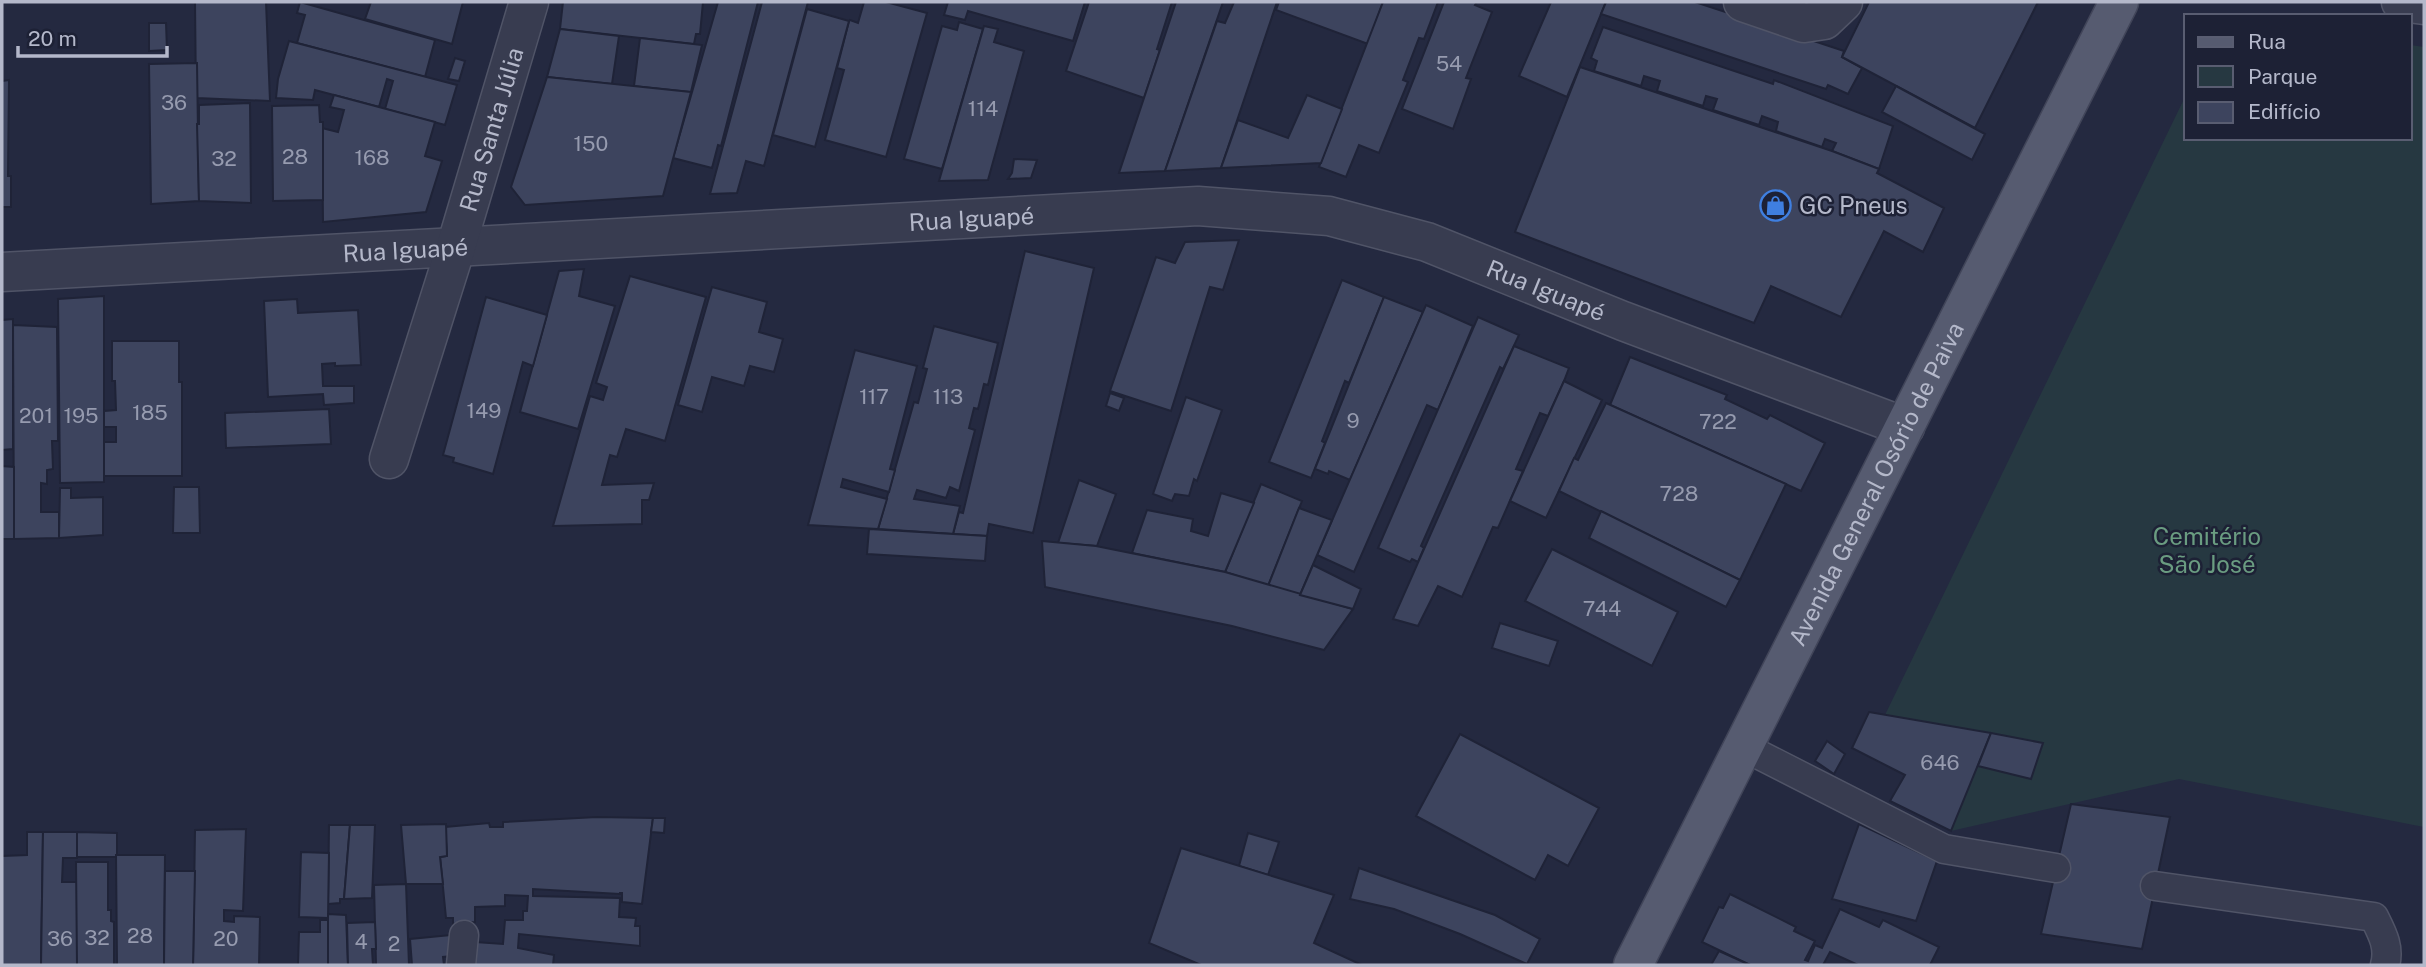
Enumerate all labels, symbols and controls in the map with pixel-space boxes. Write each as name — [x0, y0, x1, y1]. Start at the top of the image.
scale bar — [18, 14, 166, 58]
legend — [2184, 14, 2412, 140]
text: 20 m — [28, 26, 77, 51]
text: Rua — [2248, 29, 2286, 54]
street label: Rua Santa Júlia — [453, 44, 529, 215]
house number: 54 — [1436, 51, 1462, 76]
text: Parque — [2248, 64, 2317, 89]
house number: 36 — [161, 90, 187, 115]
house number: 114 — [968, 96, 998, 121]
text: Edifício — [2248, 99, 2321, 124]
house number: 150 — [574, 131, 608, 156]
house number: 28 — [282, 144, 308, 169]
house number: 168 — [354, 145, 390, 170]
house number: 32 — [211, 146, 237, 171]
shop icon: GC Pneus — [1759, 188, 1793, 222]
place label: GC Pneus — [1799, 191, 1908, 219]
street label: Rua Iguapé — [908, 201, 1035, 236]
street label: Rua Iguapé — [342, 232, 469, 267]
street label: Rua Iguapé — [1483, 254, 1610, 326]
street label: Avenida General Osório de Paiva — [1782, 317, 1969, 650]
house number: 117 — [859, 384, 889, 409]
house number: 113 — [933, 384, 963, 409]
house number: 149 — [467, 398, 501, 423]
house number: 185 — [132, 400, 168, 425]
house number: 201 — [19, 403, 53, 428]
house number: 195 — [63, 403, 99, 428]
house number: 9 — [1346, 408, 1360, 433]
house number: 722 — [1699, 409, 1737, 434]
house number: 728 — [1660, 481, 1698, 506]
park label: Cemitério São José — [2153, 522, 2261, 578]
house number: 744 — [1583, 596, 1621, 621]
house number: 646 — [1920, 750, 1960, 775]
house number: 28 — [127, 923, 153, 948]
house number: 32 — [84, 925, 110, 950]
house number: 36 — [47, 926, 73, 951]
house number: 20 — [213, 926, 239, 951]
house number: 4 — [354, 929, 368, 954]
house number: 2 — [388, 931, 400, 956]

